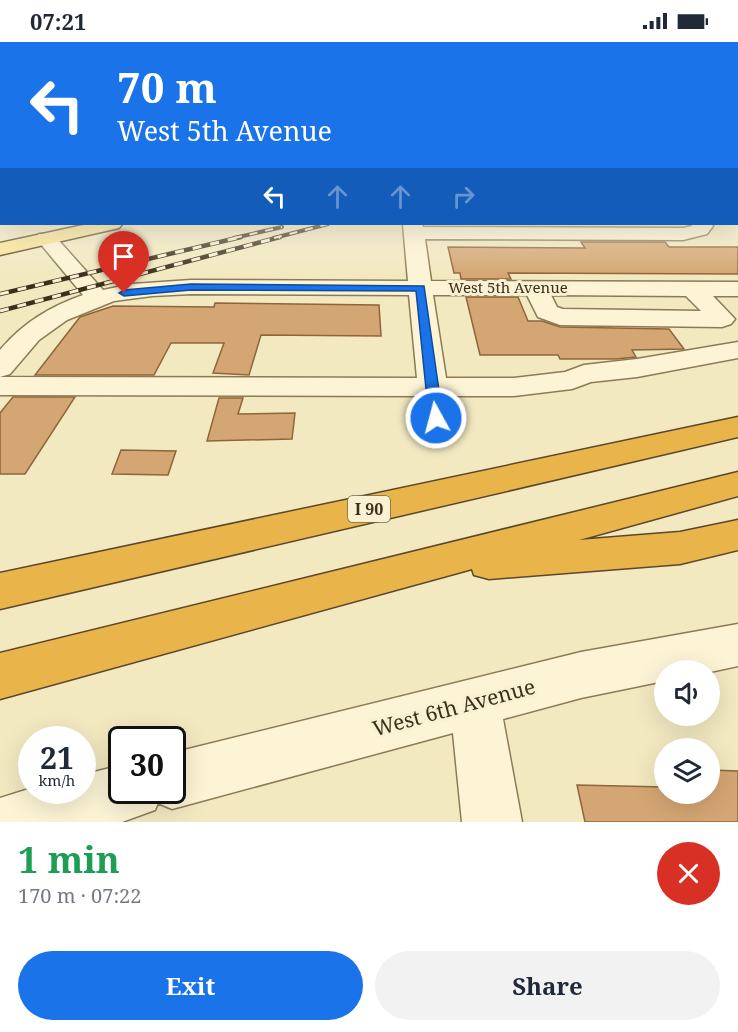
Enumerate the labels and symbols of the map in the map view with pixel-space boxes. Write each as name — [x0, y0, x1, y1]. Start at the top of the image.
pin — [98, 231, 149, 293]
street label: West 5th Avenue — [448, 277, 568, 297]
position arrow — [404, 386, 468, 450]
road number: I 90 — [348, 496, 390, 522]
street label: West 6th Avenue — [369, 672, 538, 742]
speed limit sign: 30 — [108, 726, 186, 804]

